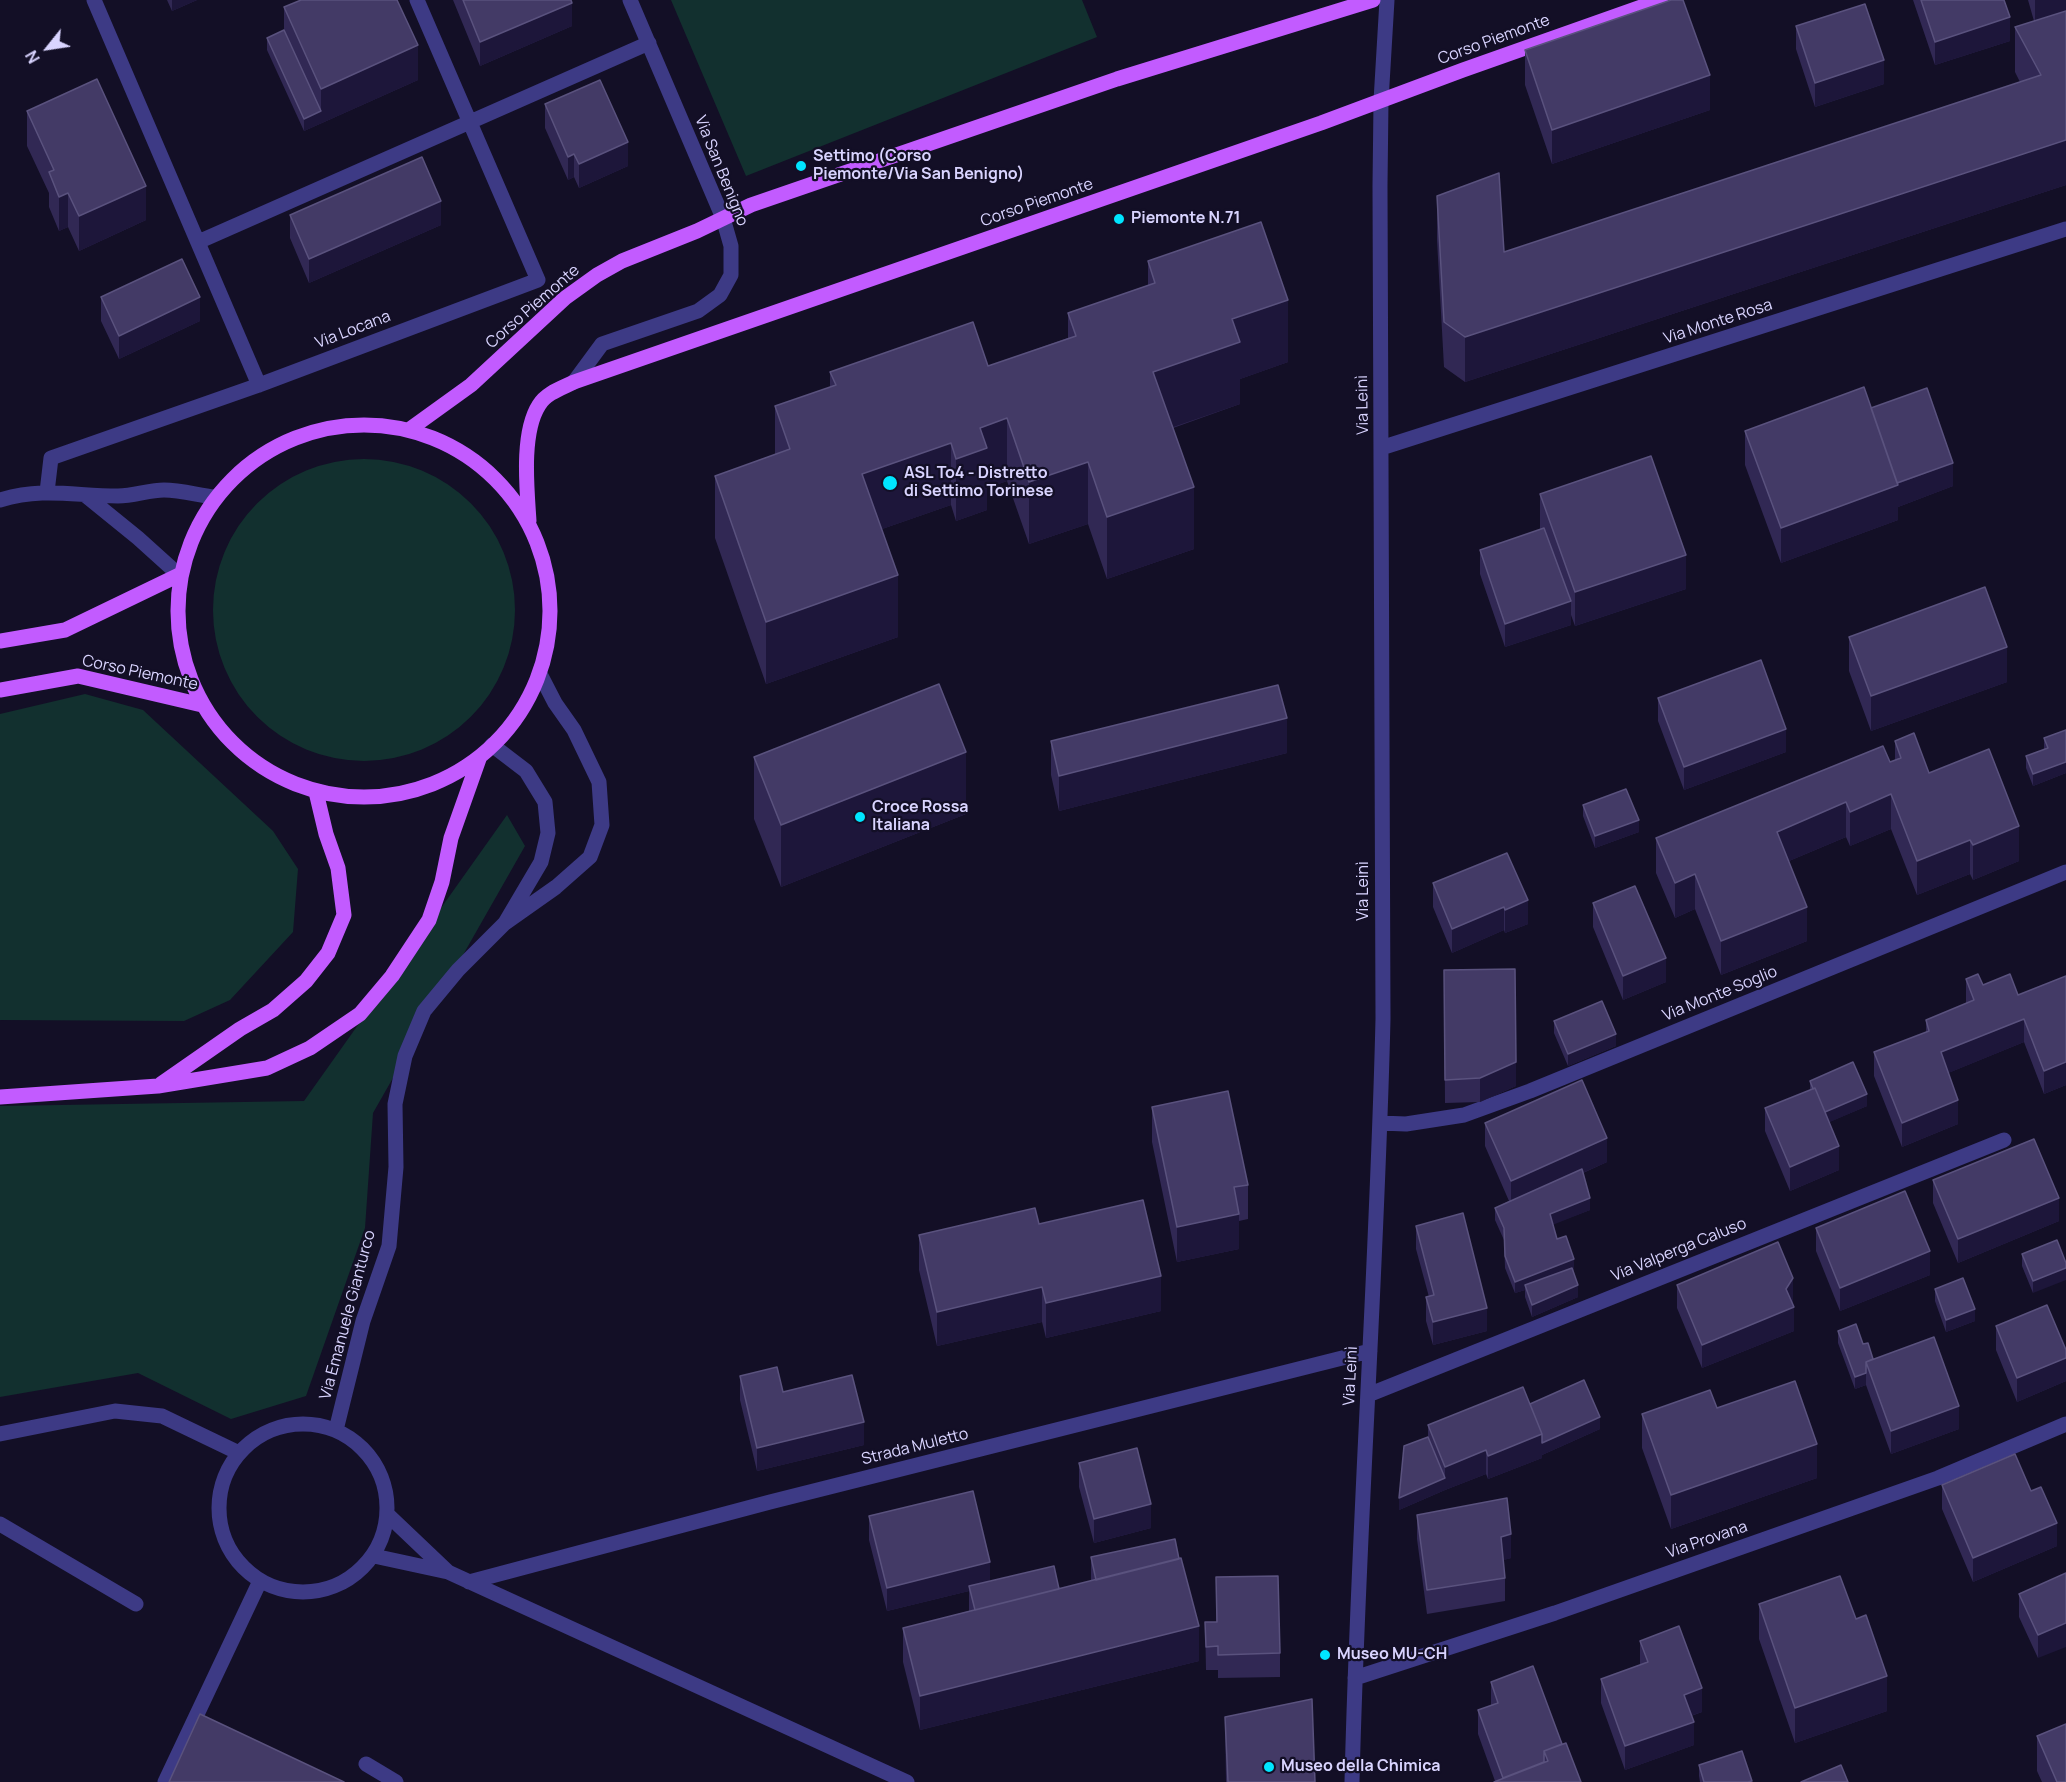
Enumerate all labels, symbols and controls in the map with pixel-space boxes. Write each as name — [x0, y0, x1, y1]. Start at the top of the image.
street label: Corso Piemonte — [1435, 11, 1553, 69]
north arrow — [18, 18, 78, 78]
text: N — [20, 47, 45, 67]
street label: Via San Benigno — [690, 113, 752, 229]
place label: Settimo (Corso Piemonte/Via San Benigno) — [813, 147, 1024, 185]
marker: Settimo (Corso Piemonte/Via San Benigno) — [794, 159, 808, 173]
street label: Corso Piemonte — [978, 175, 1096, 231]
place label: Piemonte N.71 — [1131, 209, 1240, 229]
marker: Piemonte N.71 — [1112, 212, 1126, 226]
street label: Corso Piemonte — [482, 261, 584, 353]
street label: Via Monte Rosa — [1661, 295, 1775, 349]
street label: Via Locana — [313, 307, 393, 353]
street label: Via Leinì — [1353, 375, 1373, 435]
place label: ASL To4 - Distretto di Settimo Torinese — [904, 464, 1053, 502]
marker: ASL To4 - Distretto di Settimo Torinese — [881, 474, 899, 492]
street label: Corso Piemonte — [80, 651, 200, 695]
place label: Croce Rossa Italiana — [872, 798, 969, 836]
marker: Croce Rossa Italiana — [853, 810, 867, 824]
street label: Via Leinì — [1354, 861, 1374, 921]
street label: Via Monte Soglio — [1660, 962, 1780, 1026]
street label: Via Valperga Caluso — [1609, 1214, 1749, 1286]
street label: Via Emanuele Gianturco — [316, 1228, 380, 1402]
street label: Via Leinì — [1340, 1346, 1362, 1406]
street label: Strada Muletto — [860, 1424, 970, 1470]
street label: Via Provana — [1664, 1517, 1750, 1563]
place label: Museo MU-CH — [1337, 1645, 1447, 1665]
marker: Museo MU-CH — [1318, 1648, 1332, 1662]
place label: Museo della Chimica — [1281, 1757, 1440, 1777]
marker: Museo della Chimica — [1262, 1760, 1276, 1774]

